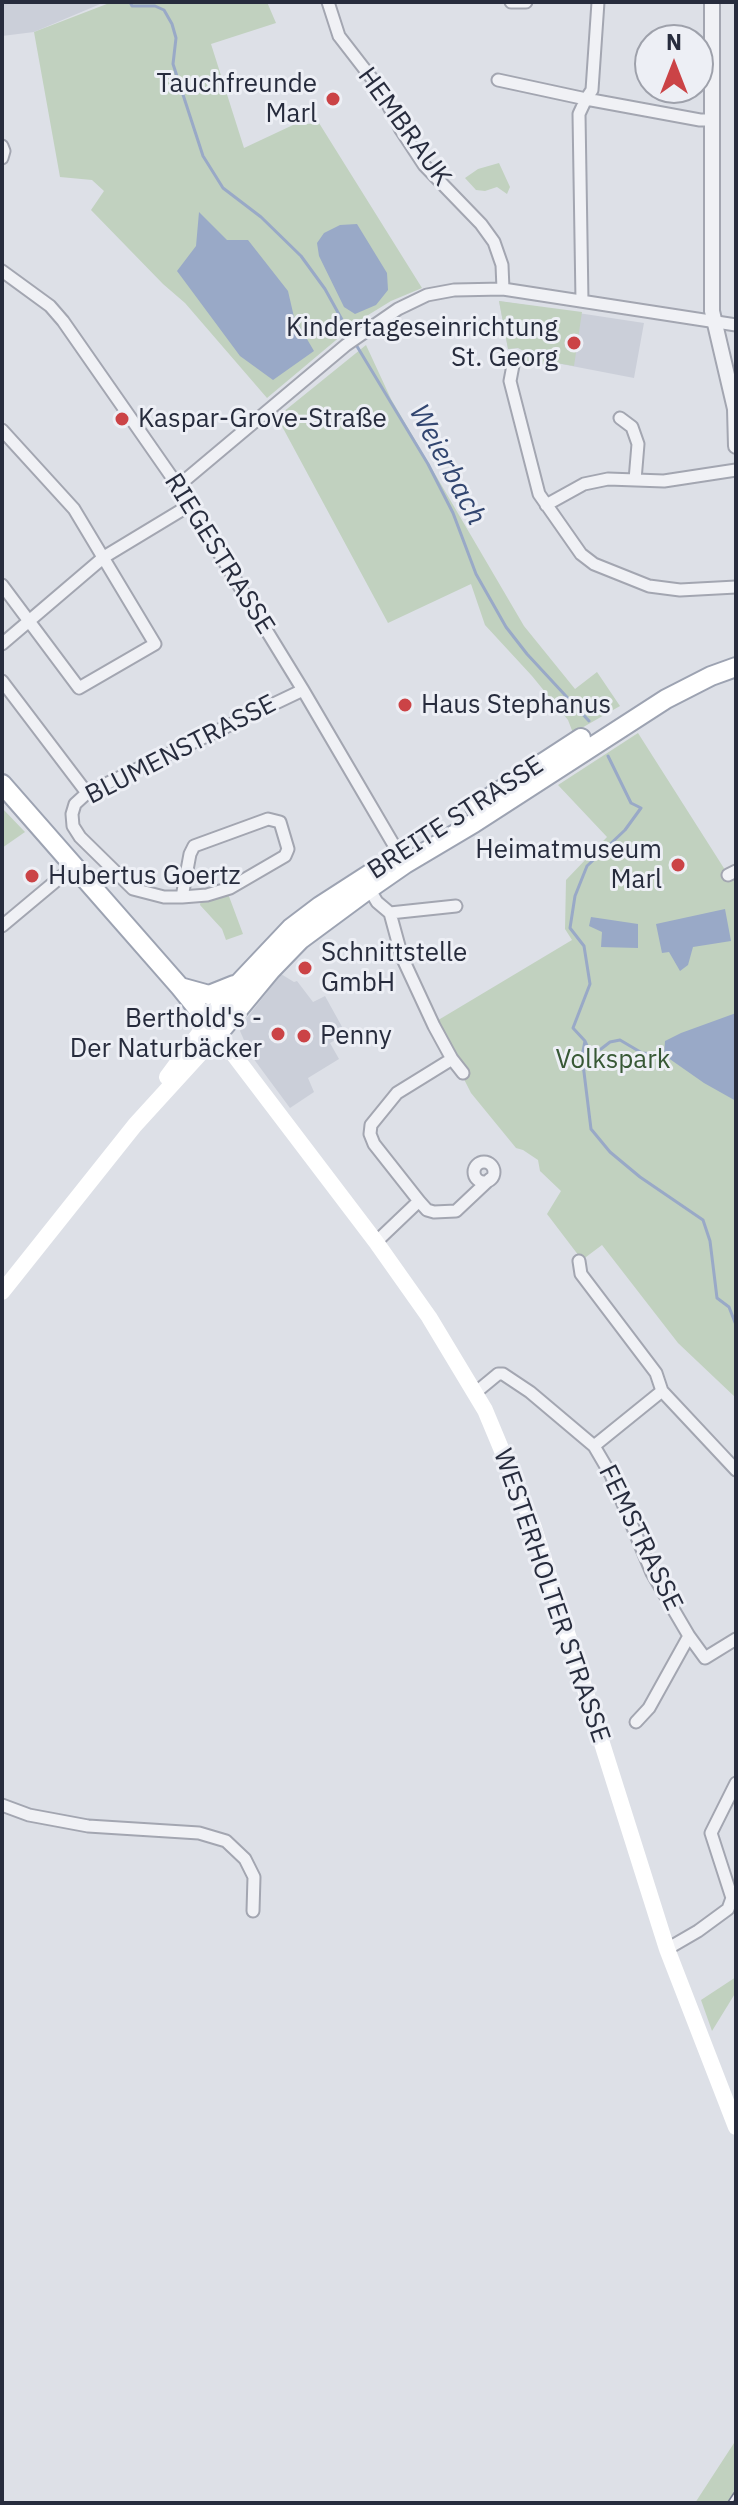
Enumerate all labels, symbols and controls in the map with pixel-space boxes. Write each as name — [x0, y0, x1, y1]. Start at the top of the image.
north arrow — [634, 24, 714, 104]
text: N — [666, 27, 682, 56]
street label: HEMBRAUK — [351, 62, 457, 192]
place label: Tauchfreunde Marl — [156, 68, 317, 130]
marker: Tauchfreunde Marl — [324, 90, 342, 108]
place label: Kindertageseinrichtung St. Georg — [286, 312, 558, 374]
marker: Kindertageseinrichtung St. Georg — [565, 334, 583, 352]
water label: Weierbach — [401, 399, 493, 531]
place label: Kaspar-Grove-Straße — [138, 403, 387, 435]
marker: Kaspar-Grove-Straße — [113, 410, 131, 428]
street label: RIEGESTRASSE — [157, 468, 281, 640]
street label: BLUMENSTRASSE — [81, 689, 281, 811]
place label: Haus Stephanus — [421, 689, 611, 721]
marker: Haus Stephanus — [396, 696, 414, 714]
street label: BREITE STRASSE — [362, 750, 550, 886]
place label: Heimatmuseum Marl — [475, 834, 662, 896]
marker: Heimatmuseum Marl — [669, 856, 687, 874]
place label: Hubertus Goertz — [48, 860, 241, 892]
marker: Hubertus Goertz — [23, 867, 41, 885]
place label: Schnittstelle GmbH — [321, 937, 467, 998]
marker: Schnittstelle GmbH — [296, 959, 314, 977]
place label: Berthold's - Der Naturbäcker — [70, 1003, 262, 1064]
place label: Penny — [320, 1020, 392, 1052]
marker: Berthold's - Der Naturbäcker — [269, 1025, 287, 1043]
marker: Penny — [295, 1027, 313, 1045]
park label: Volkspark — [556, 1044, 670, 1076]
street label: WESTERHOLTER STRASSE — [486, 1445, 616, 1747]
street label: FEMSTRASSE — [591, 1460, 689, 1616]

